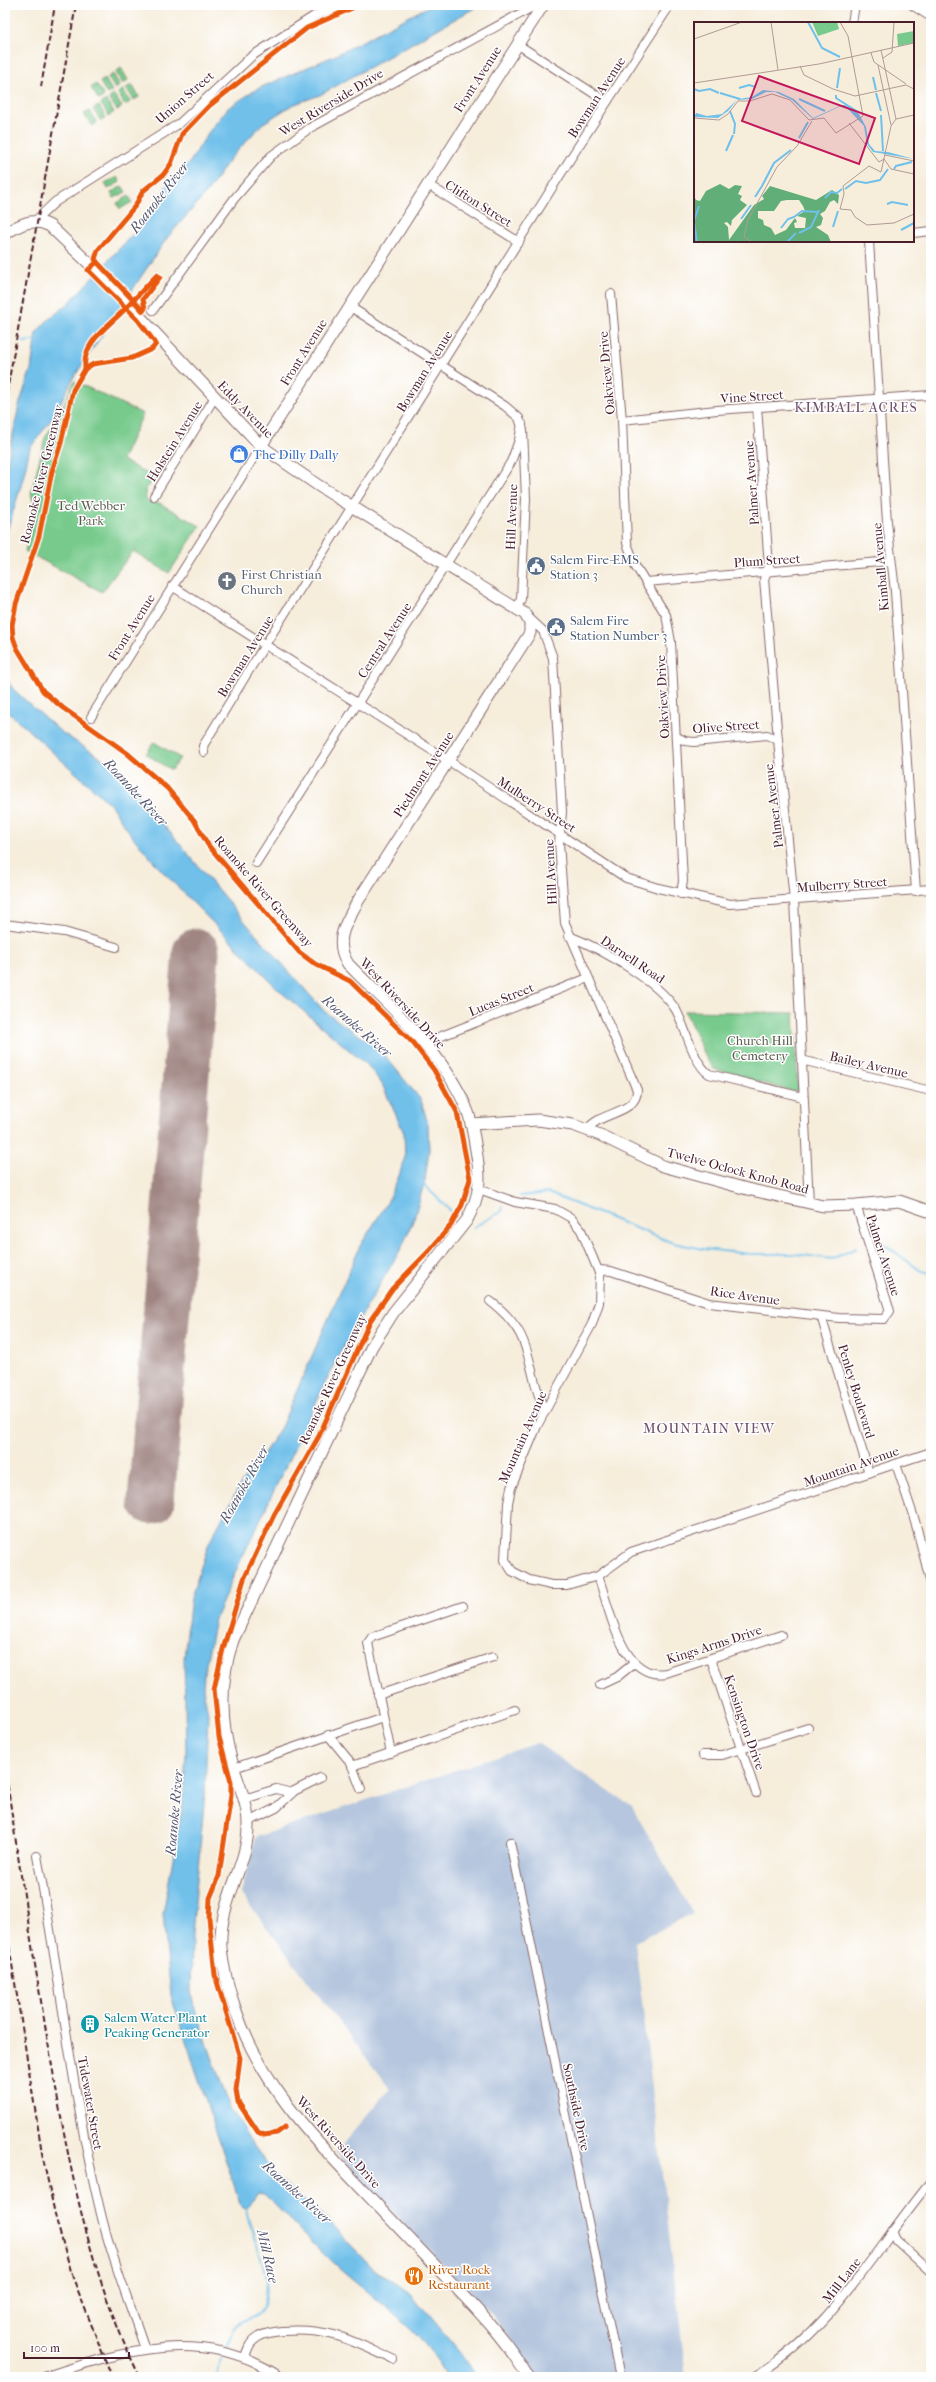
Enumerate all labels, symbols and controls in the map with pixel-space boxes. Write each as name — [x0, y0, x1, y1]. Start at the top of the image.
inset map — [694, 22, 914, 242]
street label: Front Avenue — [450, 43, 505, 115]
street label: Bowman Avenue — [565, 53, 628, 141]
street label: West Riverside Drive — [276, 65, 386, 140]
street label: Union Street — [152, 68, 217, 127]
water label: Roanoke River — [125, 157, 194, 237]
street label: Clifton Street — [442, 177, 515, 230]
street label: Front Avenue — [277, 316, 330, 388]
street label: Bowman Avenue — [393, 327, 456, 415]
street label: Oakview Drive — [595, 330, 618, 415]
street label: Eddy Avenue — [215, 378, 277, 441]
street label: Vine Street — [719, 387, 784, 406]
street label: Holstein Avenue — [144, 398, 206, 484]
district label: KIMBALL ACRES — [794, 399, 918, 416]
street label: Roanoke River Greenway — [17, 402, 66, 545]
street label: Palmer Avenue — [741, 440, 762, 526]
shop icon: The Dilly Dally — [228, 443, 250, 465]
place label: The Dilly Dally — [253, 447, 340, 462]
street label: Hill Avenue — [503, 483, 520, 550]
park label: Ted Webber Park — [57, 498, 125, 528]
street label: Kimball Avenue — [869, 522, 892, 612]
street label: Plum Street — [733, 551, 801, 570]
place label: Salem Fire-EMS Station 3 — [550, 552, 639, 582]
public building icon: Salem Fire-EMS Station 3 — [525, 555, 547, 577]
place label: First Christian Church — [241, 567, 322, 597]
church icon: First Christian Church — [216, 570, 238, 592]
street label: Front Avenue — [105, 591, 158, 663]
street label: Central Avenue — [354, 599, 415, 681]
street label: Bowman Avenue — [214, 612, 277, 700]
place label: Salem Fire Station Number 3 — [570, 613, 667, 643]
public building icon: Salem Fire Station Number 3 — [545, 616, 567, 638]
street label: Oakview Drive — [653, 654, 672, 739]
street label: Olive Street — [692, 717, 760, 736]
street label: Piedmont Avenue — [390, 728, 457, 820]
water label: Roanoke River — [99, 754, 173, 831]
street label: Palmer Avenue — [761, 762, 786, 849]
street label: Mulberry Street — [495, 773, 579, 836]
street label: Roanoke River Greenway — [211, 833, 317, 951]
street label: Hill Avenue — [541, 838, 560, 905]
street label: Mulberry Street — [796, 874, 888, 895]
street label: Darnell Road — [598, 932, 668, 987]
street label: West Riverside Drive — [356, 954, 449, 1052]
street label: Lucas Street — [466, 979, 536, 1019]
water label: Roanoke River — [318, 991, 396, 1062]
park label: Church Hill Cemetery — [727, 1033, 793, 1063]
street label: Bailey Avenue — [828, 1048, 910, 1081]
street label: Twelve Oclock Knob Road — [665, 1144, 811, 1197]
street label: Palmer Avenue — [863, 1213, 904, 1298]
street label: Rice Avenue — [709, 1283, 781, 1308]
street label: Roanoke River Greenway — [296, 1310, 370, 1447]
street label: Penley Boulevard — [835, 1342, 878, 1441]
street label: Mountain Avenue — [495, 1388, 550, 1486]
district label: MOUNTAIN VIEW — [643, 1420, 775, 1437]
water label: Roanoke River — [216, 1441, 274, 1527]
street label: Mountain Avenue — [802, 1443, 901, 1490]
street label: Kings Arms Drive — [665, 1622, 764, 1667]
street label: Kensington Drive — [721, 1673, 768, 1772]
water label: Roanoke River — [162, 1767, 187, 1858]
place label: Salem Water Plant Peaking Generator — [104, 2010, 210, 2040]
building icon: Salem Water Plant Peaking Generator — [79, 2013, 101, 2035]
street label: Tidewater Street — [75, 2055, 106, 2151]
street label: Southside Drive — [560, 2062, 593, 2153]
street label: West Riverside Drive — [293, 2093, 384, 2192]
water label: Roanoke River — [258, 2156, 336, 2229]
water label: Mill Race — [253, 2227, 282, 2285]
street label: Mill Lane — [819, 2254, 864, 2306]
place label: River Rock Restaurant — [428, 2262, 491, 2292]
restaurant icon: River Rock Restaurant — [403, 2265, 425, 2287]
scale bar — [24, 2334, 129, 2360]
text: 100 m — [30, 2341, 60, 2355]

